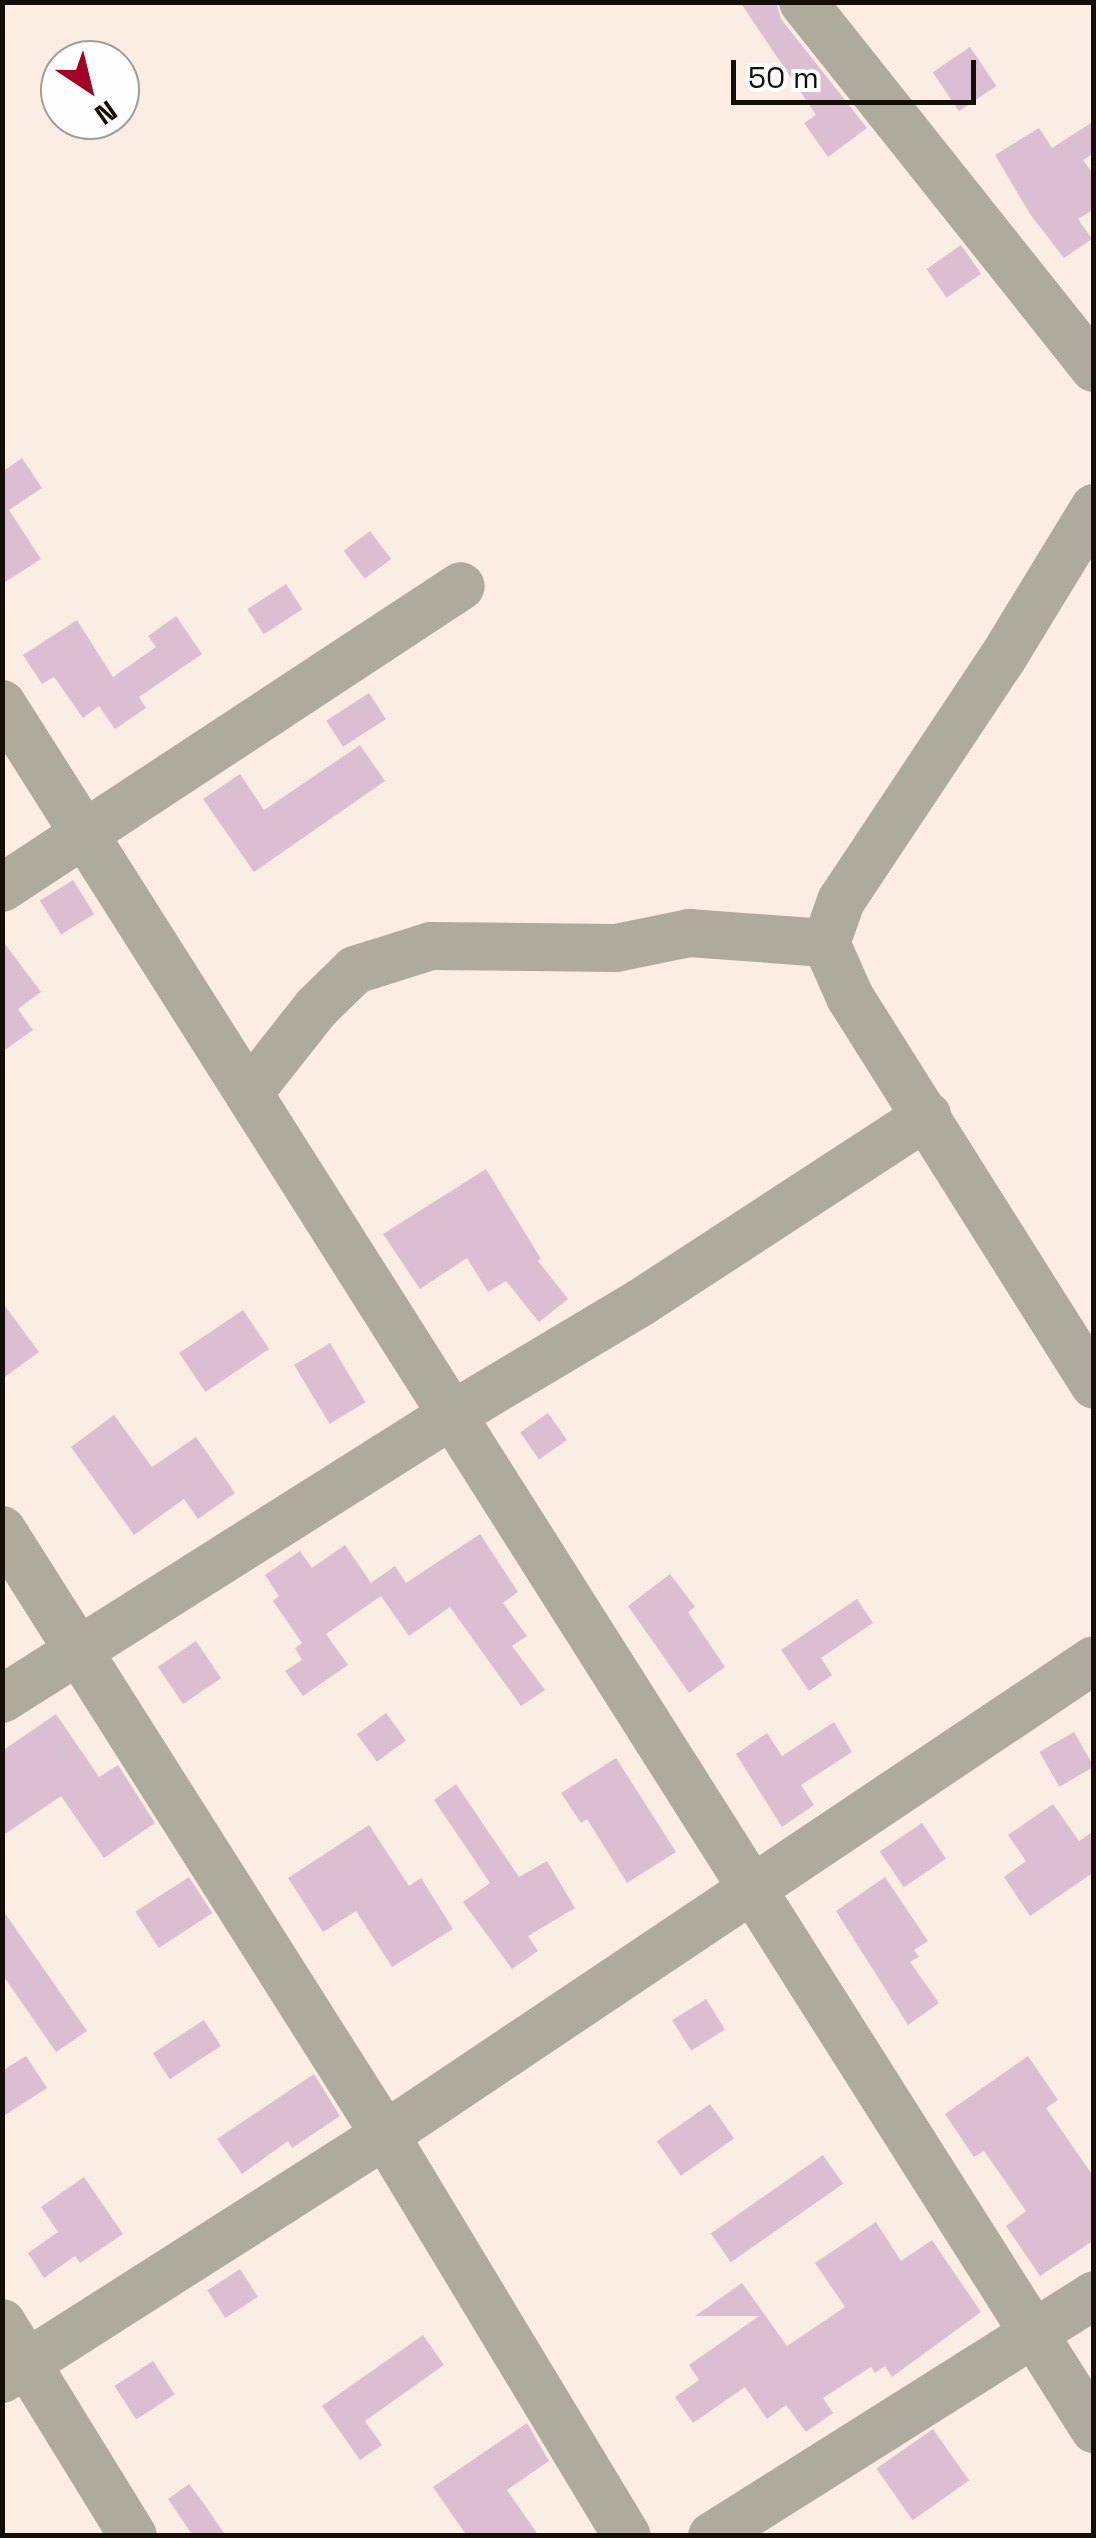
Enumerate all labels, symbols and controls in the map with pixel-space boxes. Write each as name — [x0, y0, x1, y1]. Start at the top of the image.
north arrow — [40, 40, 140, 140]
scale bar — [736, 40, 981, 102]
text: 50 m — [748, 58, 819, 97]
text: N — [88, 93, 124, 133]

